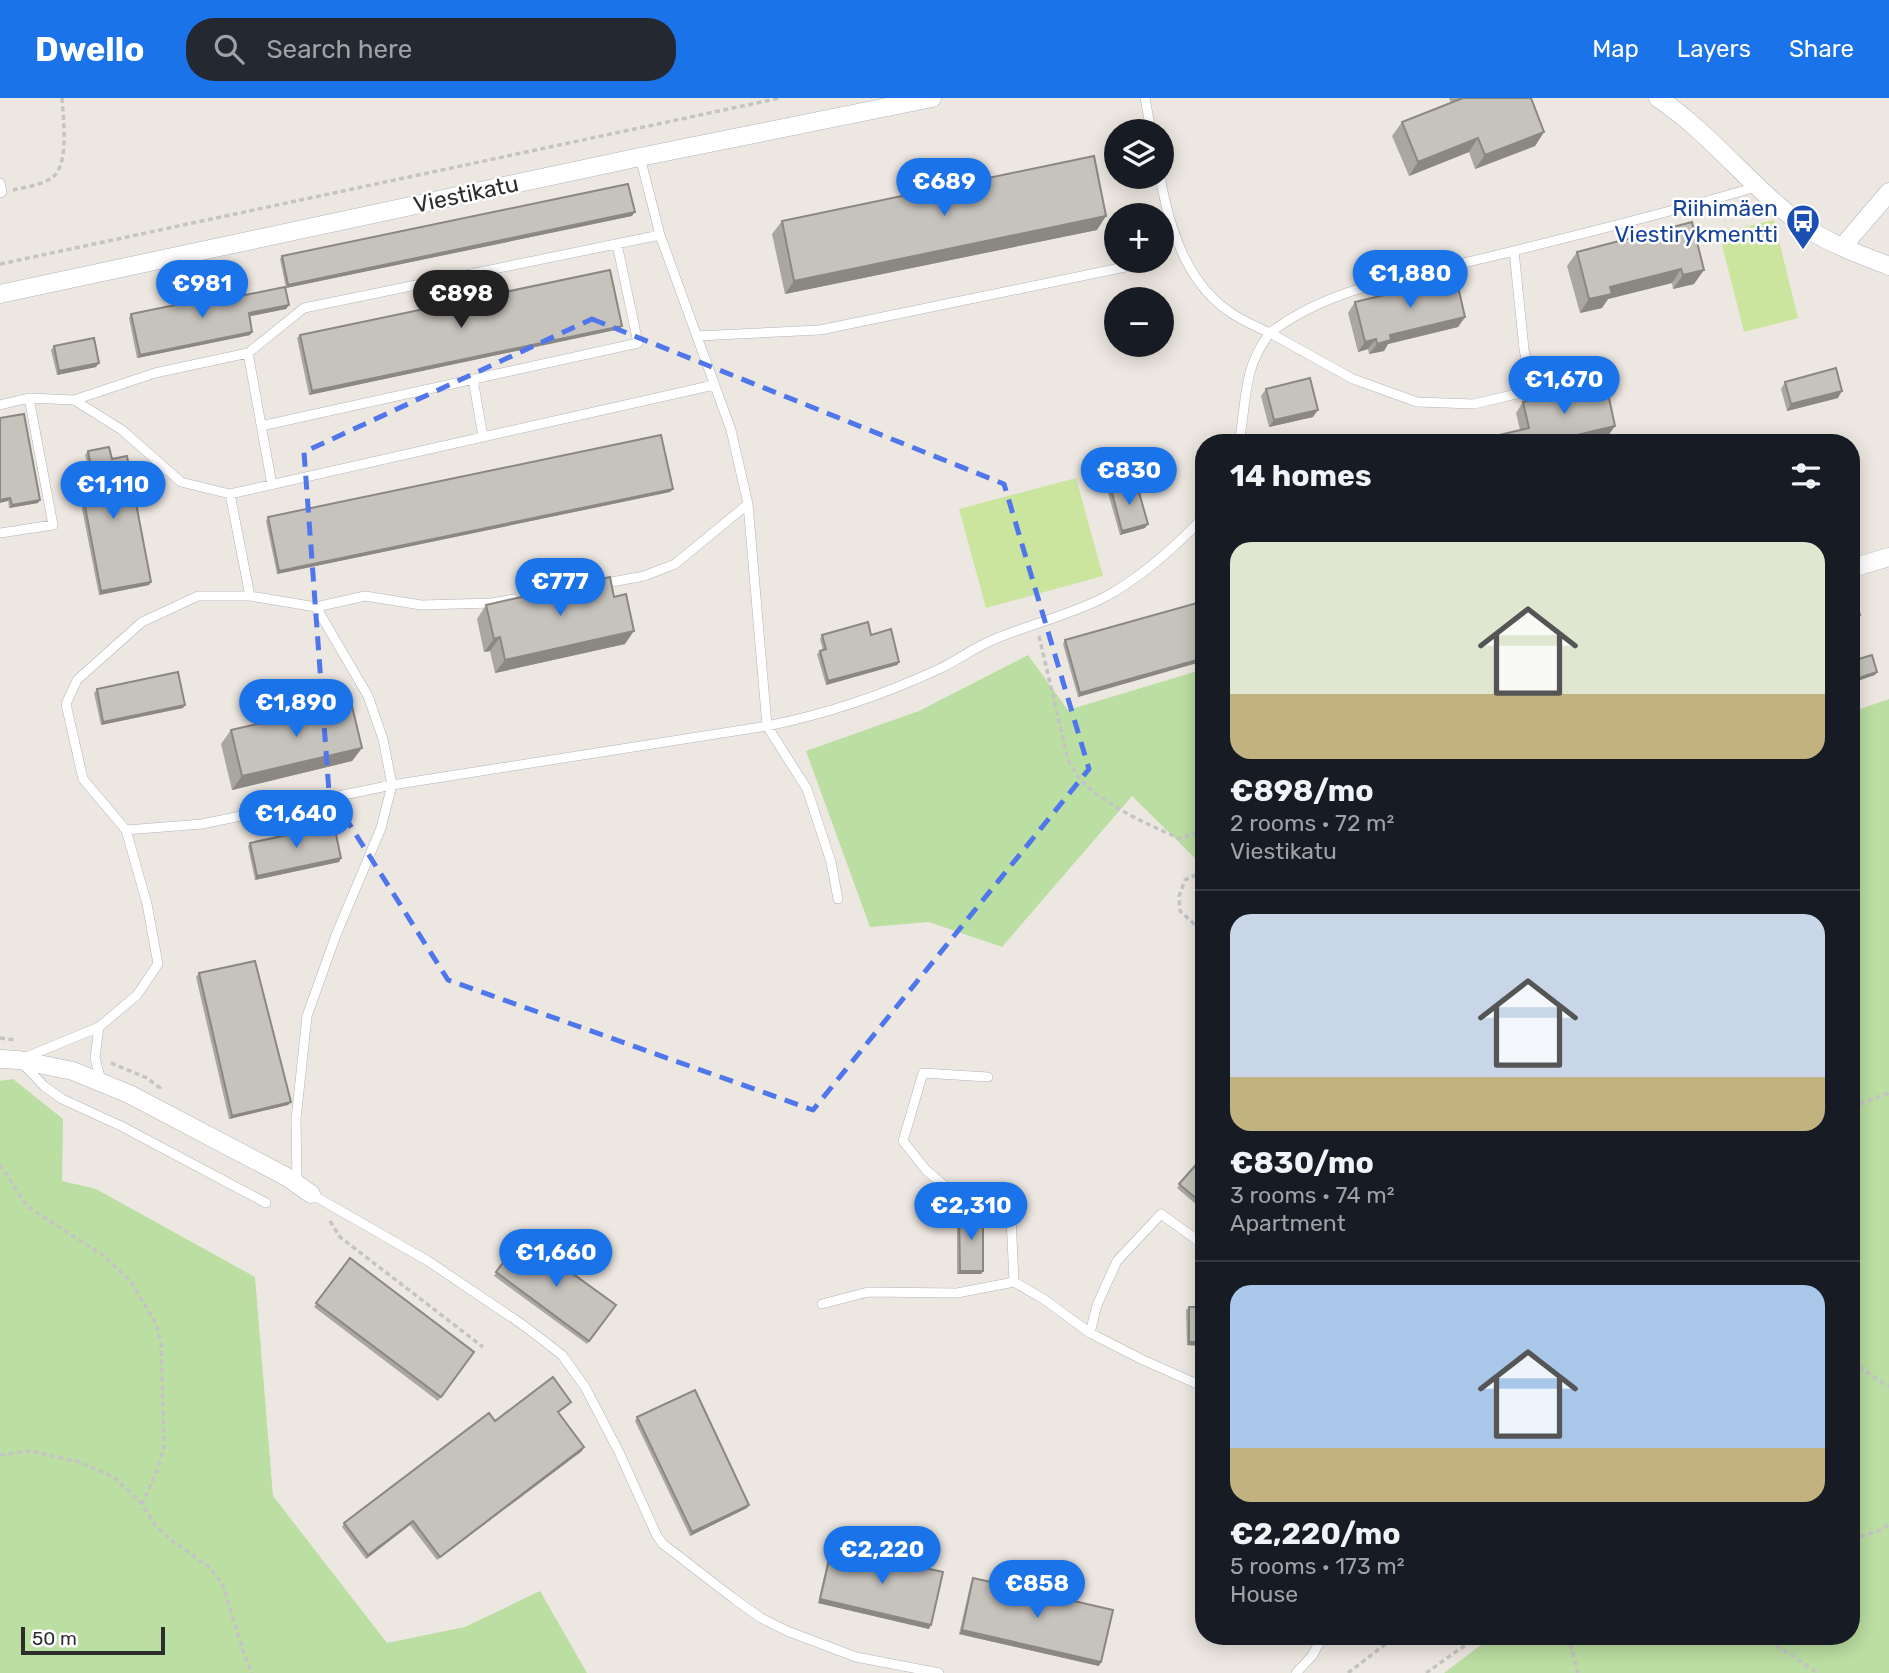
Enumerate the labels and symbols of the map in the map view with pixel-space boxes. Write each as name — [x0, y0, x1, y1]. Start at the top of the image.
pin: €689 — [903, 158, 985, 218]
street label: Viestikatu — [411, 169, 521, 219]
place label: Riihimäen Viestirykmentti — [1614, 194, 1778, 248]
bus stop icon: Riihimäen Viestirykmentti — [1784, 202, 1822, 251]
pin: €1,880 — [1353, 250, 1467, 310]
pin: €981 — [161, 260, 243, 320]
pin: €898 — [420, 271, 502, 330]
pin: €1,670 — [1507, 356, 1621, 416]
pin: €830 — [1088, 448, 1170, 507]
pin: €1,110 — [56, 462, 170, 521]
pin: €777 — [519, 559, 601, 618]
pin: €1,890 — [239, 680, 353, 739]
pin: €1,640 — [239, 790, 353, 850]
pin: €2,310 — [914, 1182, 1028, 1242]
pin: €1,660 — [499, 1230, 613, 1289]
pin: €2,220 — [825, 1526, 939, 1586]
pin: €858 — [996, 1560, 1078, 1620]
scale bar — [21, 1624, 164, 1656]

